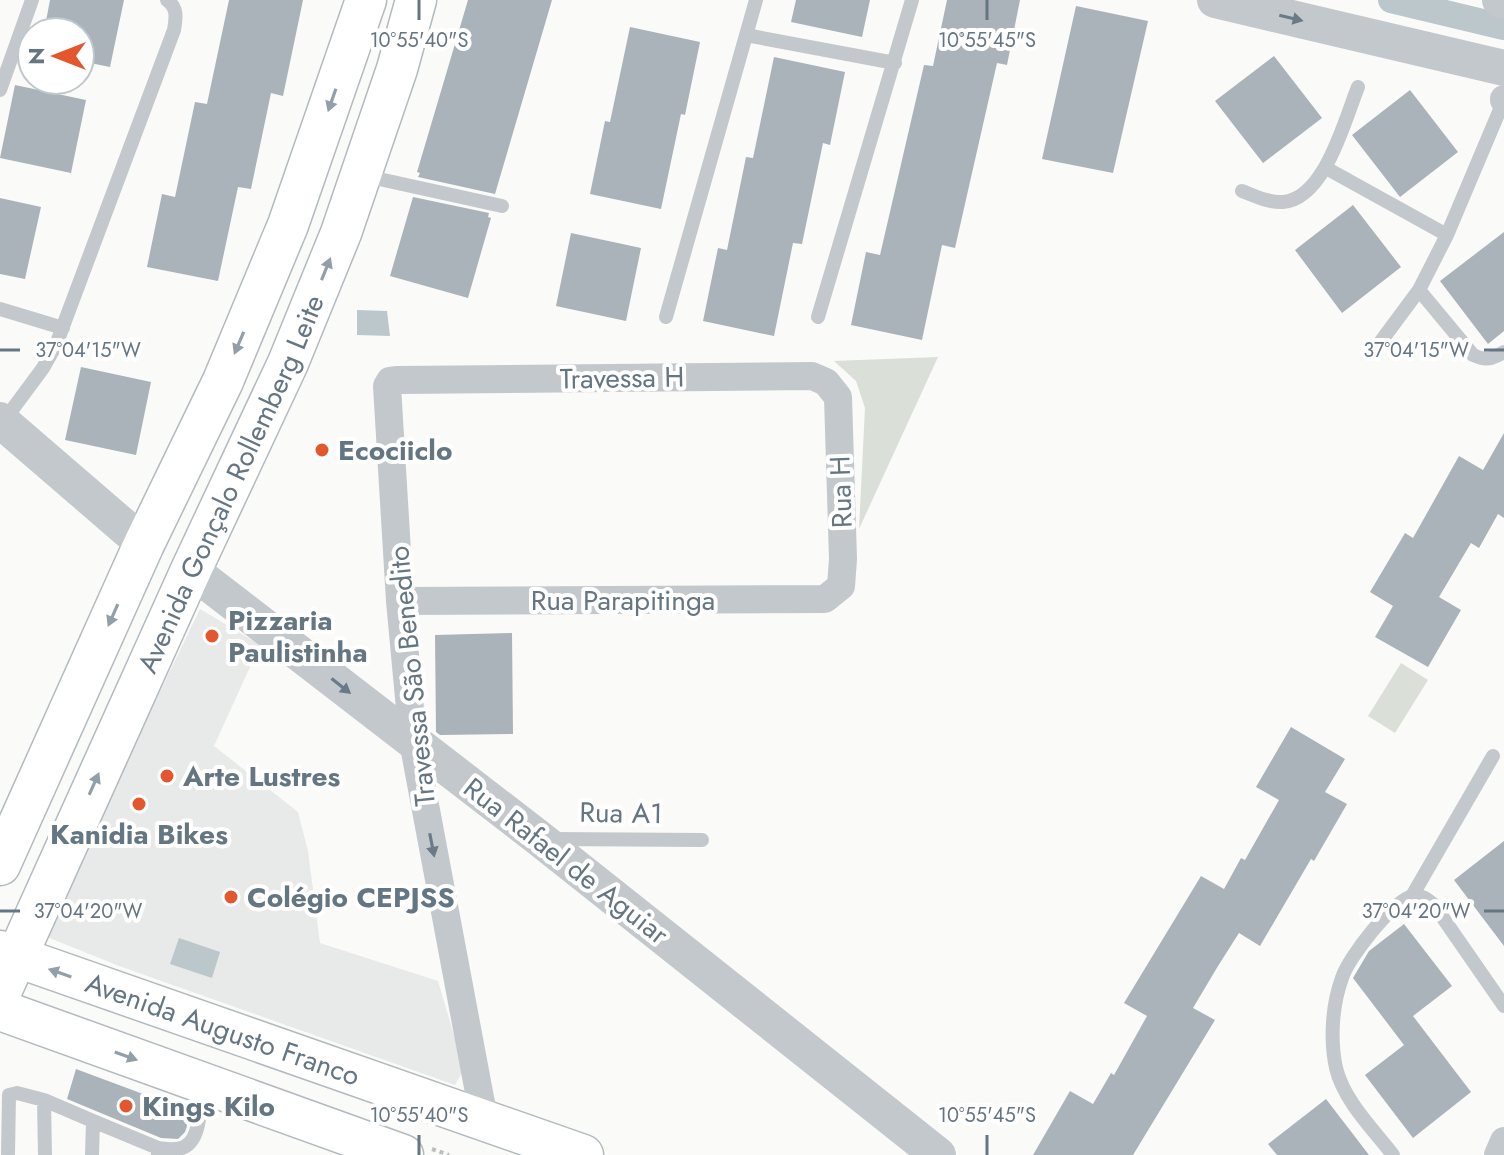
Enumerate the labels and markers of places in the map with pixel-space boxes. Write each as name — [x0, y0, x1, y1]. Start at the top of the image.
place label: Ecociiclo — [338, 430, 452, 471]
marker: Ecociiclo — [313, 441, 331, 459]
place label: Pizzaria Paulistinha — [228, 600, 368, 673]
marker: Pizzaria Paulistinha — [203, 627, 221, 645]
place label: Arte Lustres — [182, 756, 341, 797]
marker: Arte Lustres — [158, 767, 176, 785]
marker: Kanidia Bikes — [130, 795, 148, 813]
place label: Kanidia Bikes — [50, 814, 228, 855]
place label: Colégio CEPJSS — [247, 877, 455, 918]
marker: Colégio CEPJSS — [222, 888, 240, 906]
place label: Kings Kilo — [142, 1086, 275, 1127]
marker: Kings Kilo — [117, 1097, 135, 1115]

